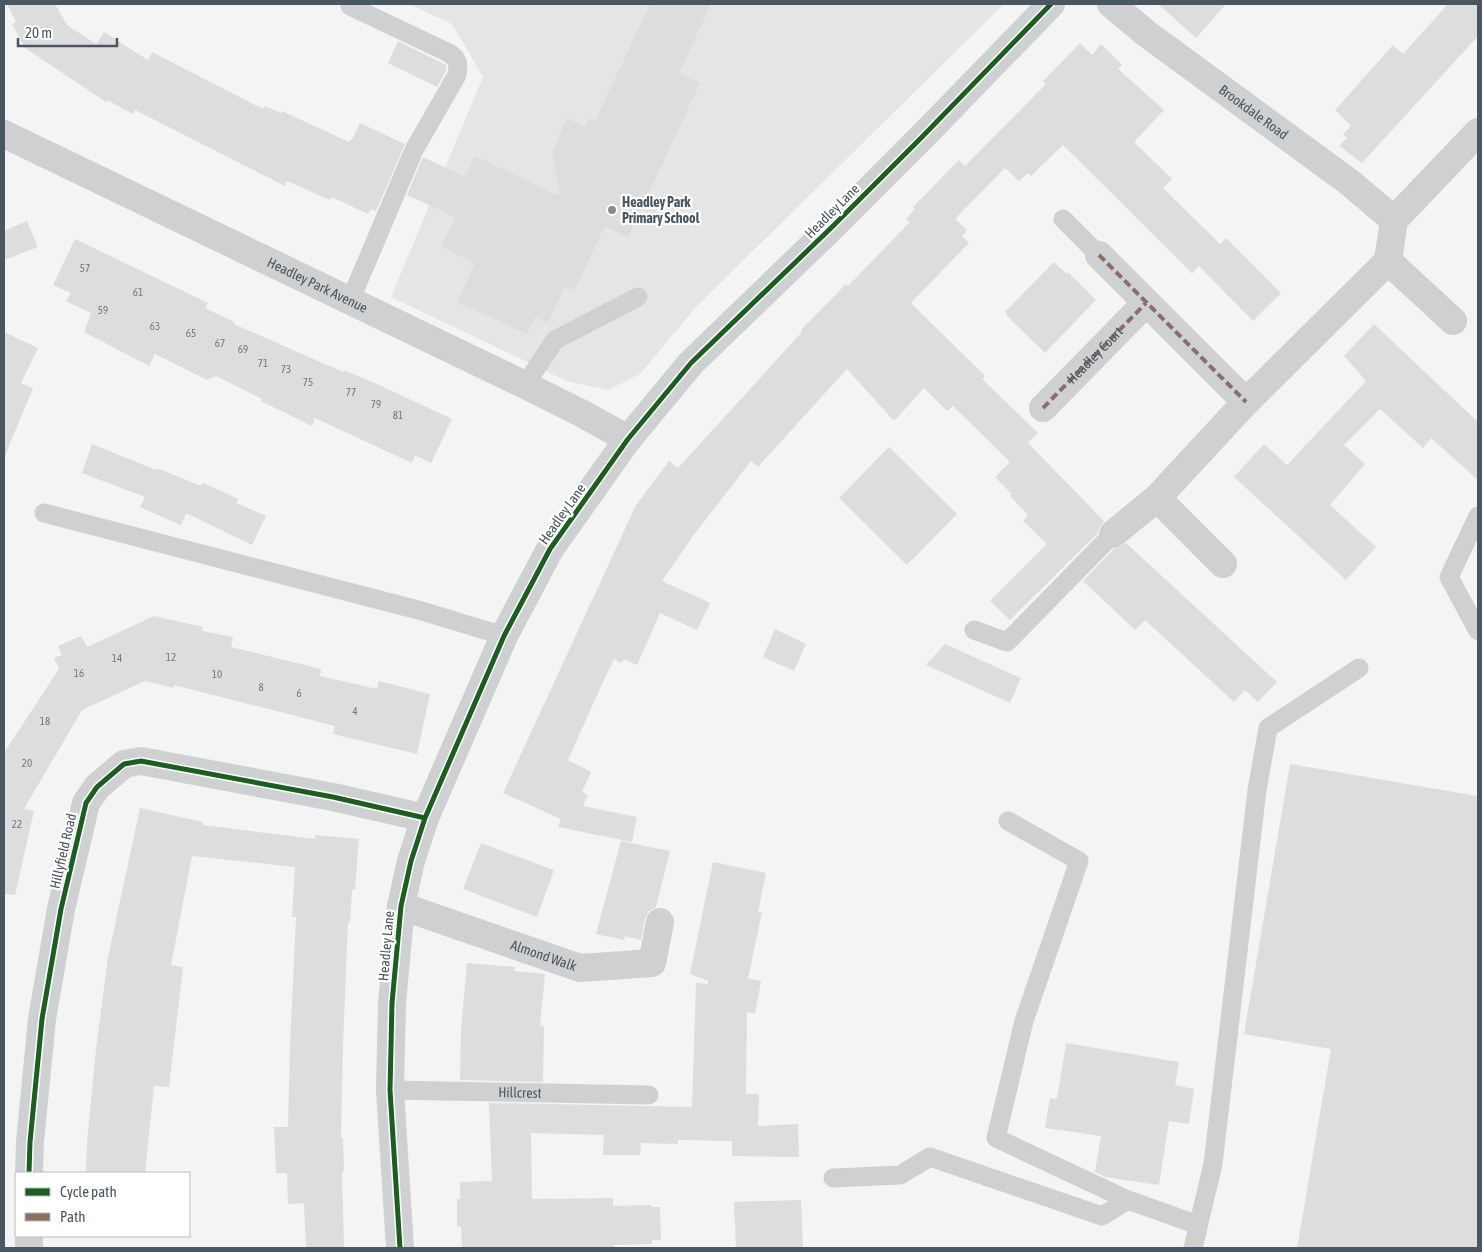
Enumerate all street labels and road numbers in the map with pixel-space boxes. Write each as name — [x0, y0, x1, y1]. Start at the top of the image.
street label: Brookdale Road — [1216, 82, 1291, 143]
street label: Headley Lane — [802, 181, 862, 241]
street label: Headley Park Avenue — [265, 254, 370, 316]
street label: Headley Court — [1064, 324, 1126, 387]
street label: Headley Lane — [535, 481, 589, 547]
street label: Hillyfield Road — [47, 812, 79, 890]
street label: Headley Lane — [375, 910, 397, 982]
street label: Almond Walk — [509, 937, 579, 974]
street label: Hillcrest — [498, 1084, 542, 1101]

